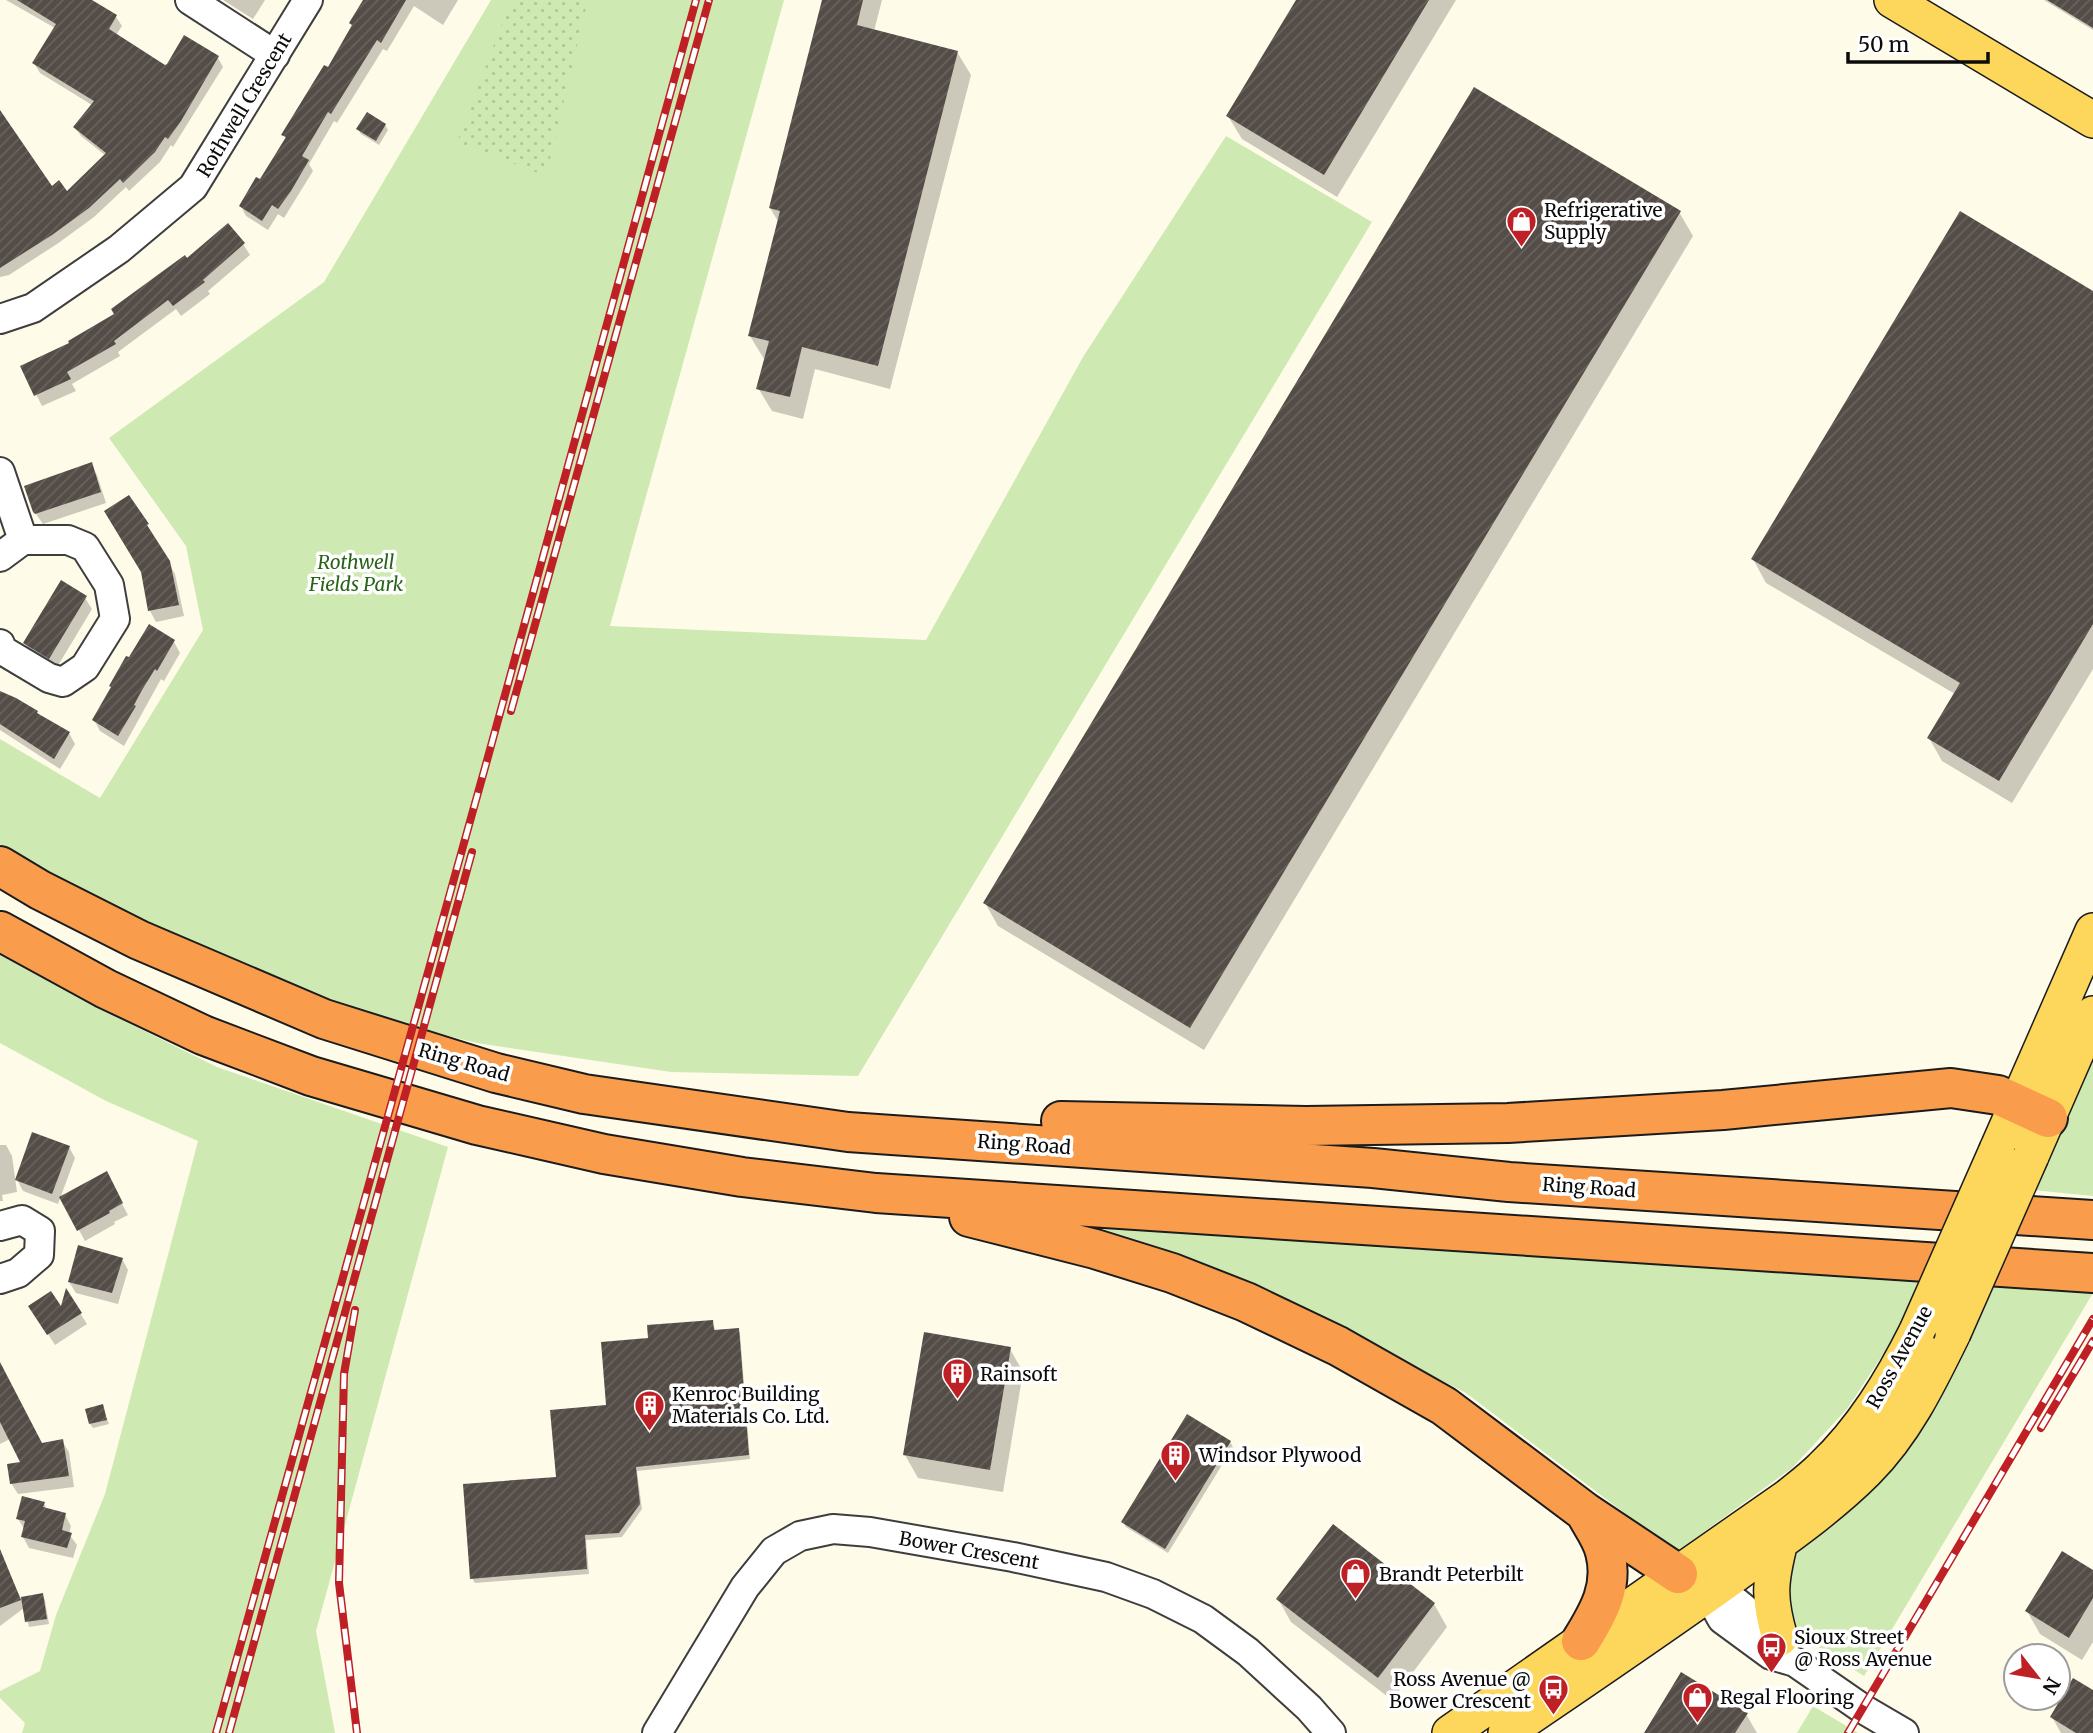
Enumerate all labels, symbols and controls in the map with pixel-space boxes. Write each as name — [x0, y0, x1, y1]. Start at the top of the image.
scale bar — [1848, 21, 1988, 65]
street label: Rothwell Crescent — [191, 28, 297, 182]
text: 50 m — [1858, 31, 1909, 58]
place label: Refrigerative Supply — [1544, 198, 1663, 244]
shop icon: Refrigerative Supply — [1504, 204, 1538, 248]
park label: Rothwell Fields Park — [308, 550, 404, 596]
street label: Ring Road — [416, 1038, 512, 1086]
street label: Ring Road — [976, 1129, 1072, 1159]
street label: Ring Road — [1541, 1172, 1637, 1202]
street label: Ross Avenue — [1861, 1301, 1937, 1413]
building icon: Rainsoft — [940, 1357, 974, 1401]
place label: Rainsoft — [980, 1362, 1058, 1386]
place label: Kenroc Building Materials Co. Ltd. — [672, 1382, 829, 1428]
building icon: Kenroc Building Materials Co. Ltd. — [632, 1388, 666, 1432]
building icon: Windsor Plywood — [1159, 1438, 1193, 1482]
place label: Windsor Plywood — [1198, 1443, 1361, 1467]
street label: Bower Crescent — [897, 1526, 1042, 1574]
shop icon: Brandt Peterbilt — [1339, 1557, 1373, 1601]
place label: Brandt Peterbilt — [1379, 1562, 1524, 1586]
place label: Sioux Street @ Ross Avenue — [1794, 1625, 1932, 1671]
bus stop icon: Sioux Street @ Ross Avenue — [1754, 1631, 1788, 1675]
north arrow — [2002, 1642, 2072, 1712]
place label: Ross Avenue @ Bower Crescent — [1389, 1667, 1532, 1713]
bus stop icon: Ross Avenue @ Bower Crescent — [1537, 1673, 1571, 1717]
text: N — [2037, 1673, 2066, 1698]
shop icon: Regal Flooring — [1680, 1680, 1714, 1724]
place label: Regal Flooring — [1720, 1685, 1854, 1709]

